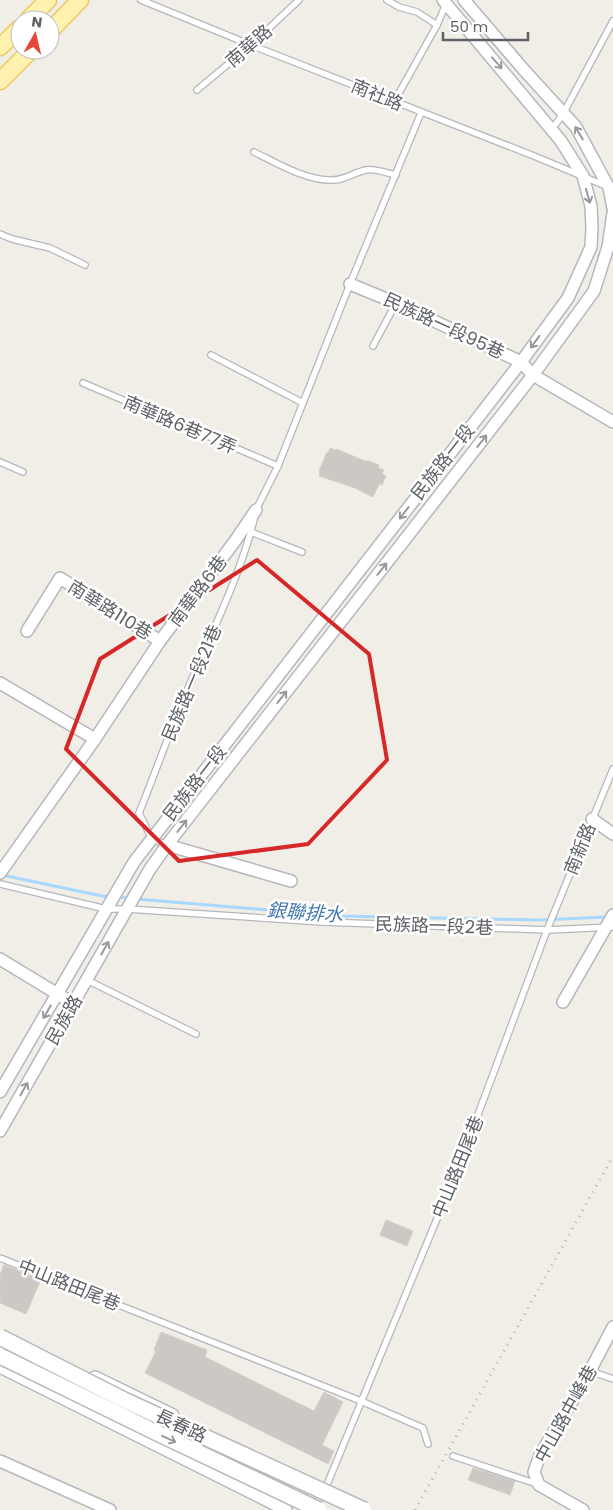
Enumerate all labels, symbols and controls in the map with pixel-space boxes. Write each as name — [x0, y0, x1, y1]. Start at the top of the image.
north arrow — [10, 10, 60, 60]
scale bar — [443, 10, 528, 42]
text: N — [30, 11, 43, 33]
text: 50 m — [450, 16, 488, 37]
street label: 南華路 — [220, 18, 277, 73]
one-way arrow — [492, 57, 503, 70]
street label: 南社路 — [347, 73, 407, 116]
one-way arrow — [573, 126, 583, 140]
one-way arrow — [584, 188, 594, 204]
street label: 民族路一段95巷 — [380, 287, 509, 364]
one-way arrow — [530, 335, 540, 349]
street label: 南華路6巷77弄 — [120, 389, 241, 460]
street label: 民族路一段 — [405, 419, 480, 505]
one-way arrow — [476, 435, 487, 448]
one-way arrow — [399, 506, 409, 520]
street label: 南華路6巷 — [163, 550, 233, 632]
one-way arrow — [376, 563, 387, 576]
street label: 南華路110巷 — [63, 574, 157, 645]
street label: 民族路一段21巷 — [156, 621, 227, 745]
one-way arrow — [276, 691, 287, 704]
street label: 民族路一段 — [157, 740, 232, 826]
street label: 南新路 — [558, 819, 601, 879]
one-way arrow — [177, 820, 188, 833]
water label: 銀聯排水 — [266, 896, 345, 929]
street label: 民族路一段2巷 — [374, 911, 494, 940]
one-way arrow — [100, 941, 110, 956]
street label: 民族路 — [39, 990, 88, 1049]
one-way arrow — [41, 1004, 51, 1018]
one-way arrow — [20, 1083, 30, 1097]
street label: 中山路田尾巷 — [426, 1112, 489, 1222]
street label: 中山路田尾巷 — [14, 1253, 124, 1316]
street label: 中山路中峰巷 — [528, 1360, 603, 1467]
street label: 長春路 — [151, 1403, 211, 1448]
one-way arrow — [162, 1434, 177, 1444]

